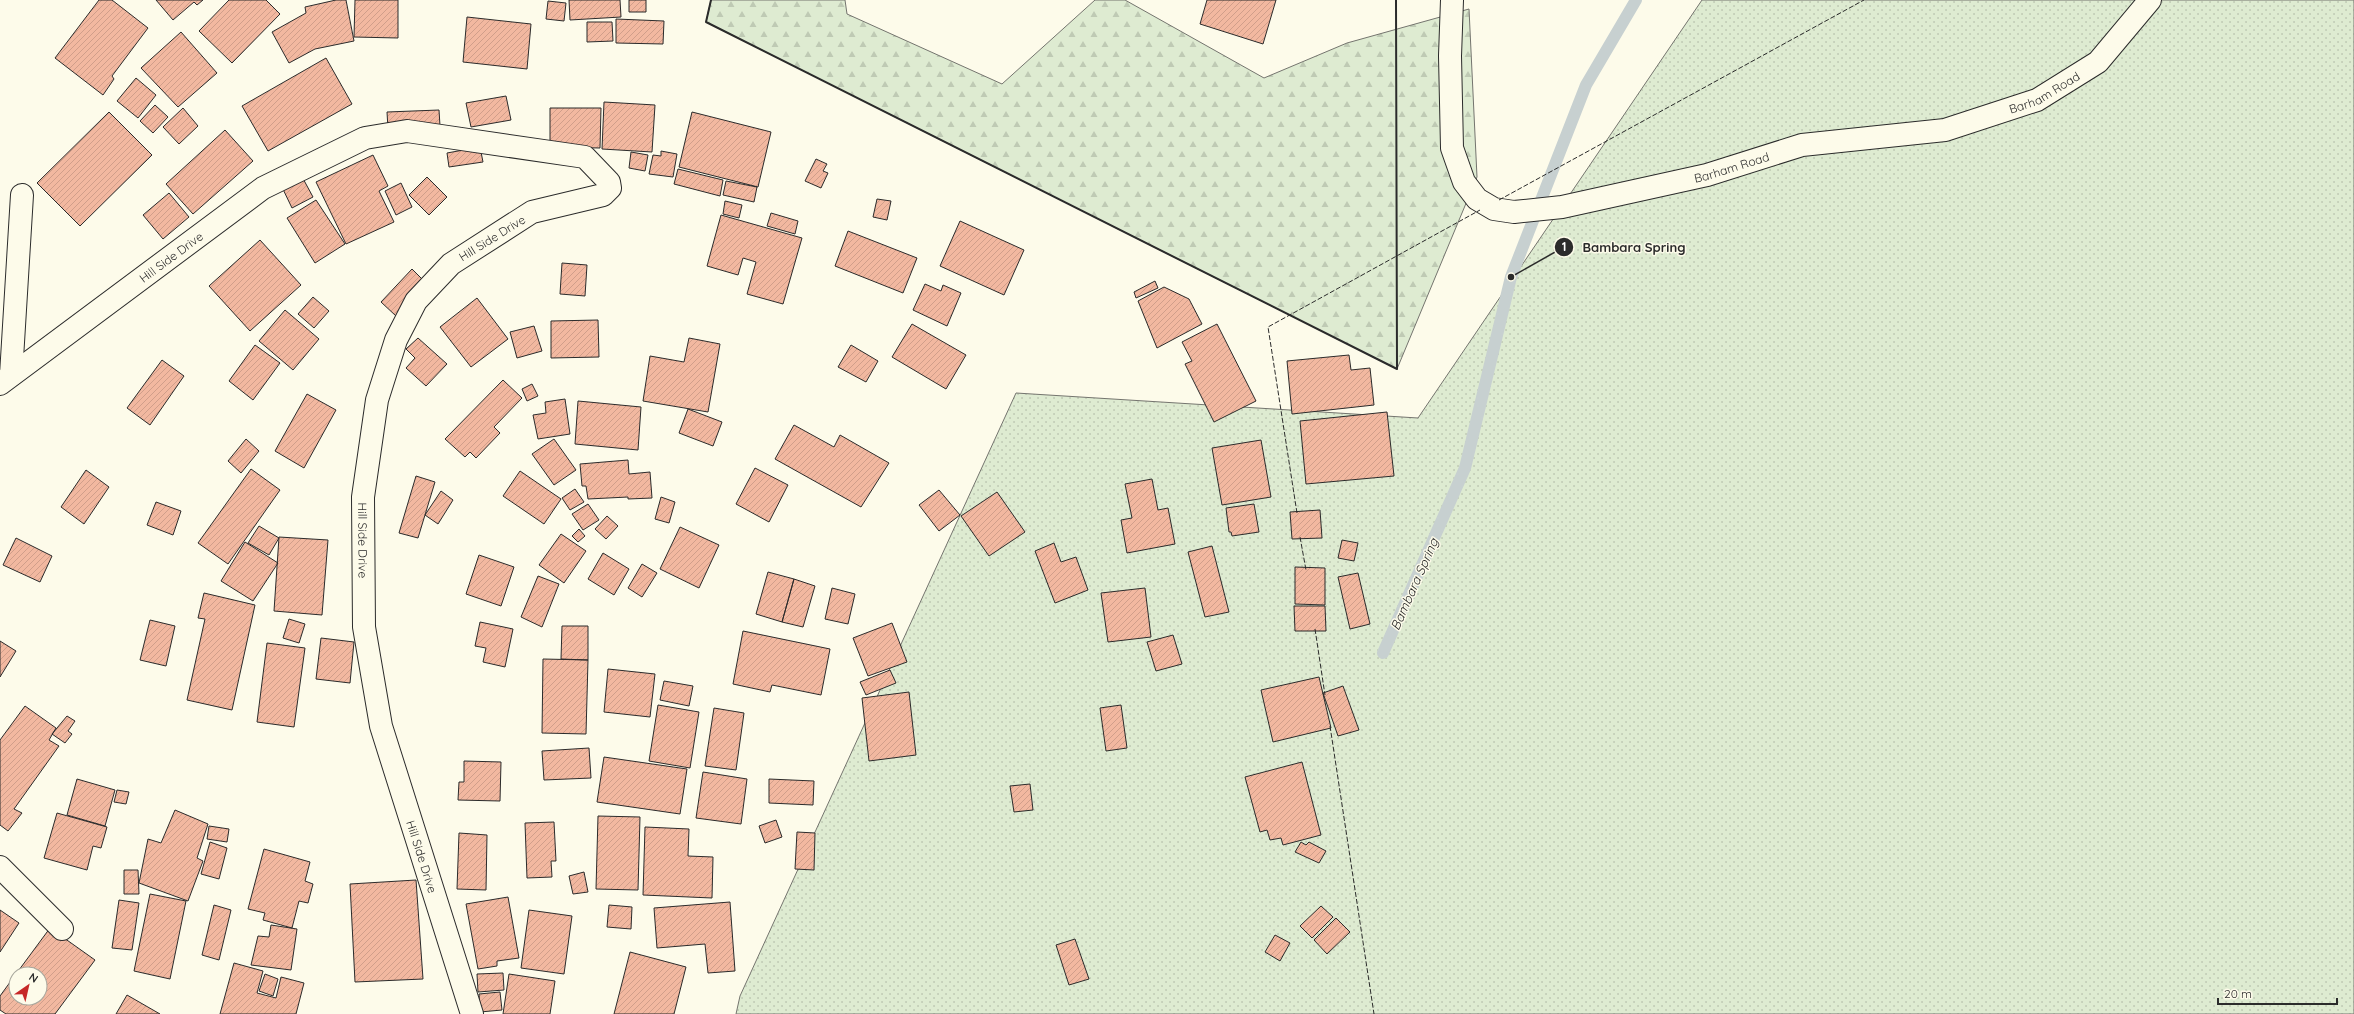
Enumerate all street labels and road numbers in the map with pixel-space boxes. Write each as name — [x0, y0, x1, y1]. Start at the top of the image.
street label: Barham Road — [2007, 68, 2082, 116]
street label: Barham Road — [1693, 148, 1771, 185]
street label: Hill Side Drive — [456, 212, 528, 264]
street label: Hill Side Drive — [136, 228, 206, 285]
street label: Hill Side Drive — [356, 502, 371, 578]
street label: Hill Side Drive — [404, 818, 441, 895]

